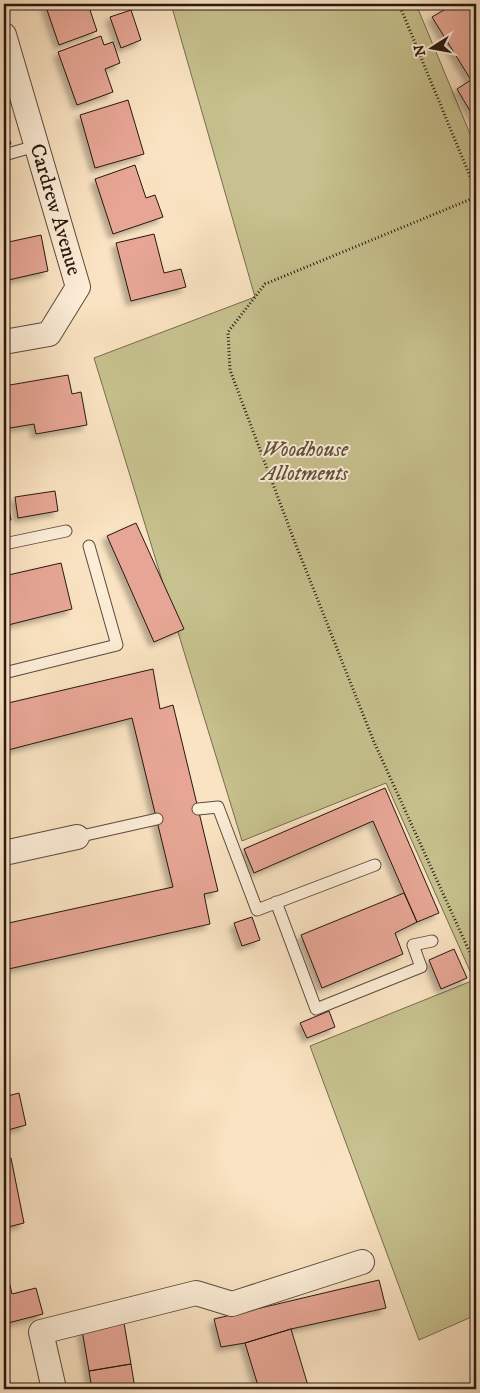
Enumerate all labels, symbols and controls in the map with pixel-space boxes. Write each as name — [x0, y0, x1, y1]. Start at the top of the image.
north arrow — [408, 22, 458, 72]
text: N — [410, 42, 430, 58]
street label: Cardrew Avenue — [24, 141, 87, 279]
park label: Woodhouse Allotments — [260, 437, 349, 487]

